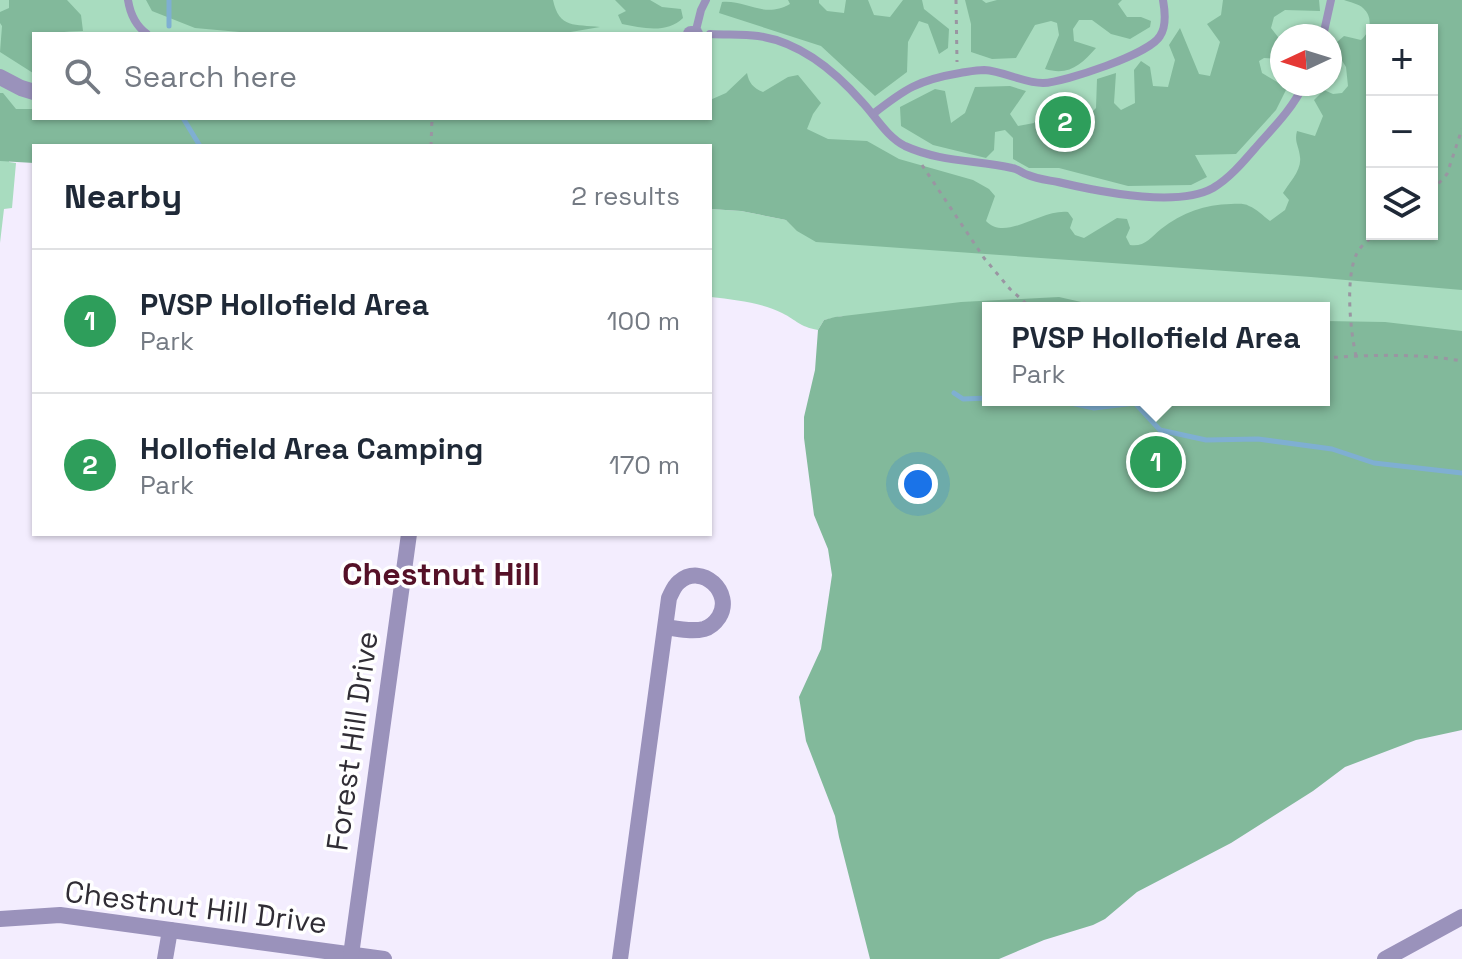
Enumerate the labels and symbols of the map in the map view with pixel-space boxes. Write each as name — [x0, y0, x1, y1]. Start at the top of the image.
north arrow — [1270, 24, 1342, 96]
pin: 2 — [1039, 92, 1091, 152]
pin: 1 — [1130, 432, 1182, 492]
your location — [898, 464, 938, 504]
district label: Chestnut Hill — [342, 554, 540, 594]
street label: Forest Hill Drive — [317, 629, 387, 853]
street label: Chestnut Hill Drive — [63, 872, 329, 942]

